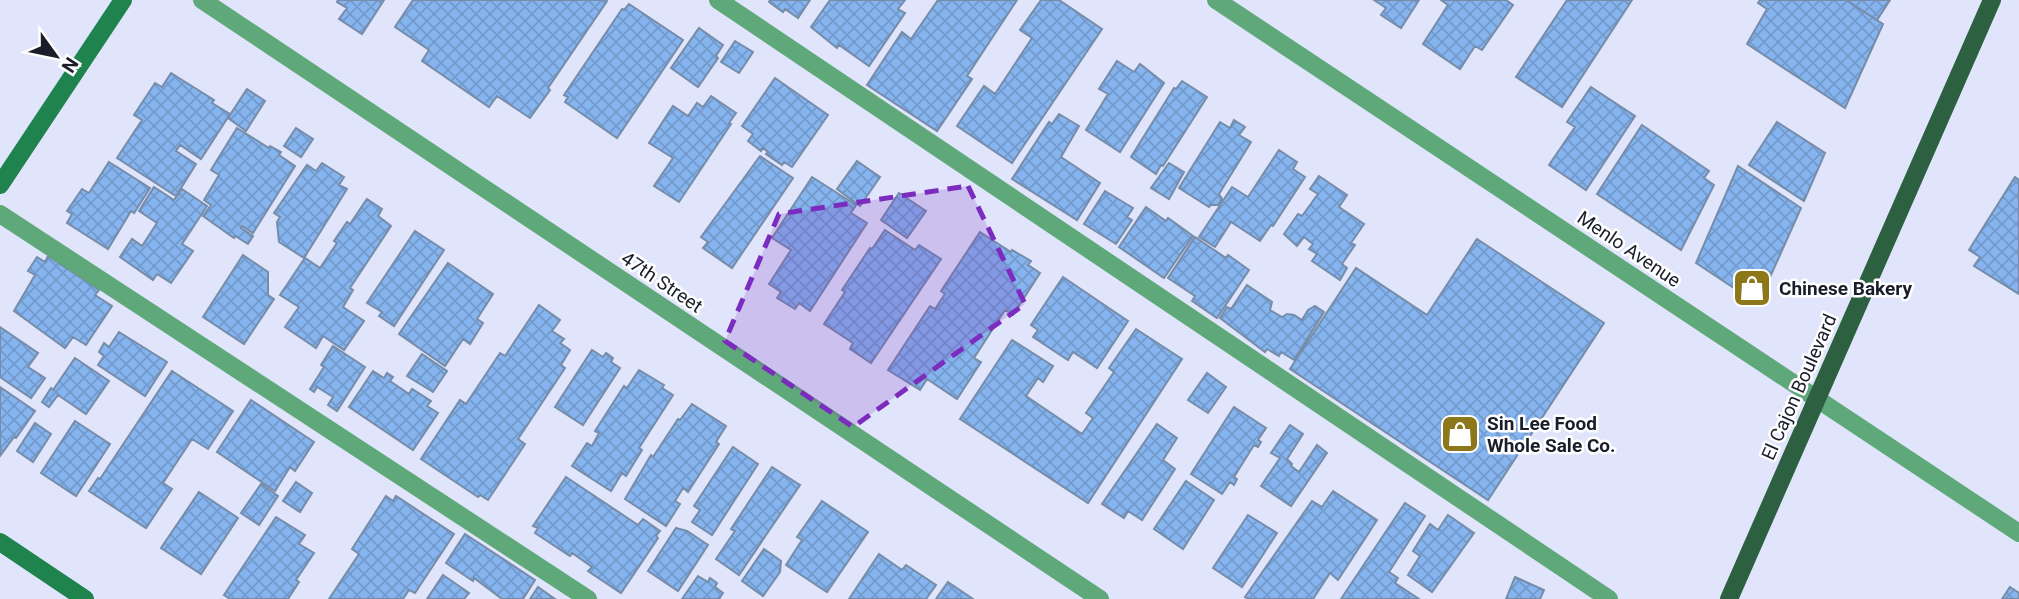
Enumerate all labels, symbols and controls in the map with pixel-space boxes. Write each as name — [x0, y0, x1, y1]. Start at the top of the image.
north arrow — [21, 21, 91, 91]
text: N — [57, 53, 83, 77]
street label: Menlo Avenue — [1573, 206, 1685, 292]
street label: 47th Street — [617, 246, 707, 318]
shop icon: Chinese Bakery — [1731, 267, 1773, 309]
place label: Chinese Bakery — [1779, 277, 1912, 300]
street label: El Cajon Boulevard — [1756, 310, 1842, 464]
place label: Sin Lee Food Whole Sale Co. — [1487, 412, 1616, 457]
shop icon: Sin Lee Food Whole Sale Co. — [1439, 413, 1481, 455]

